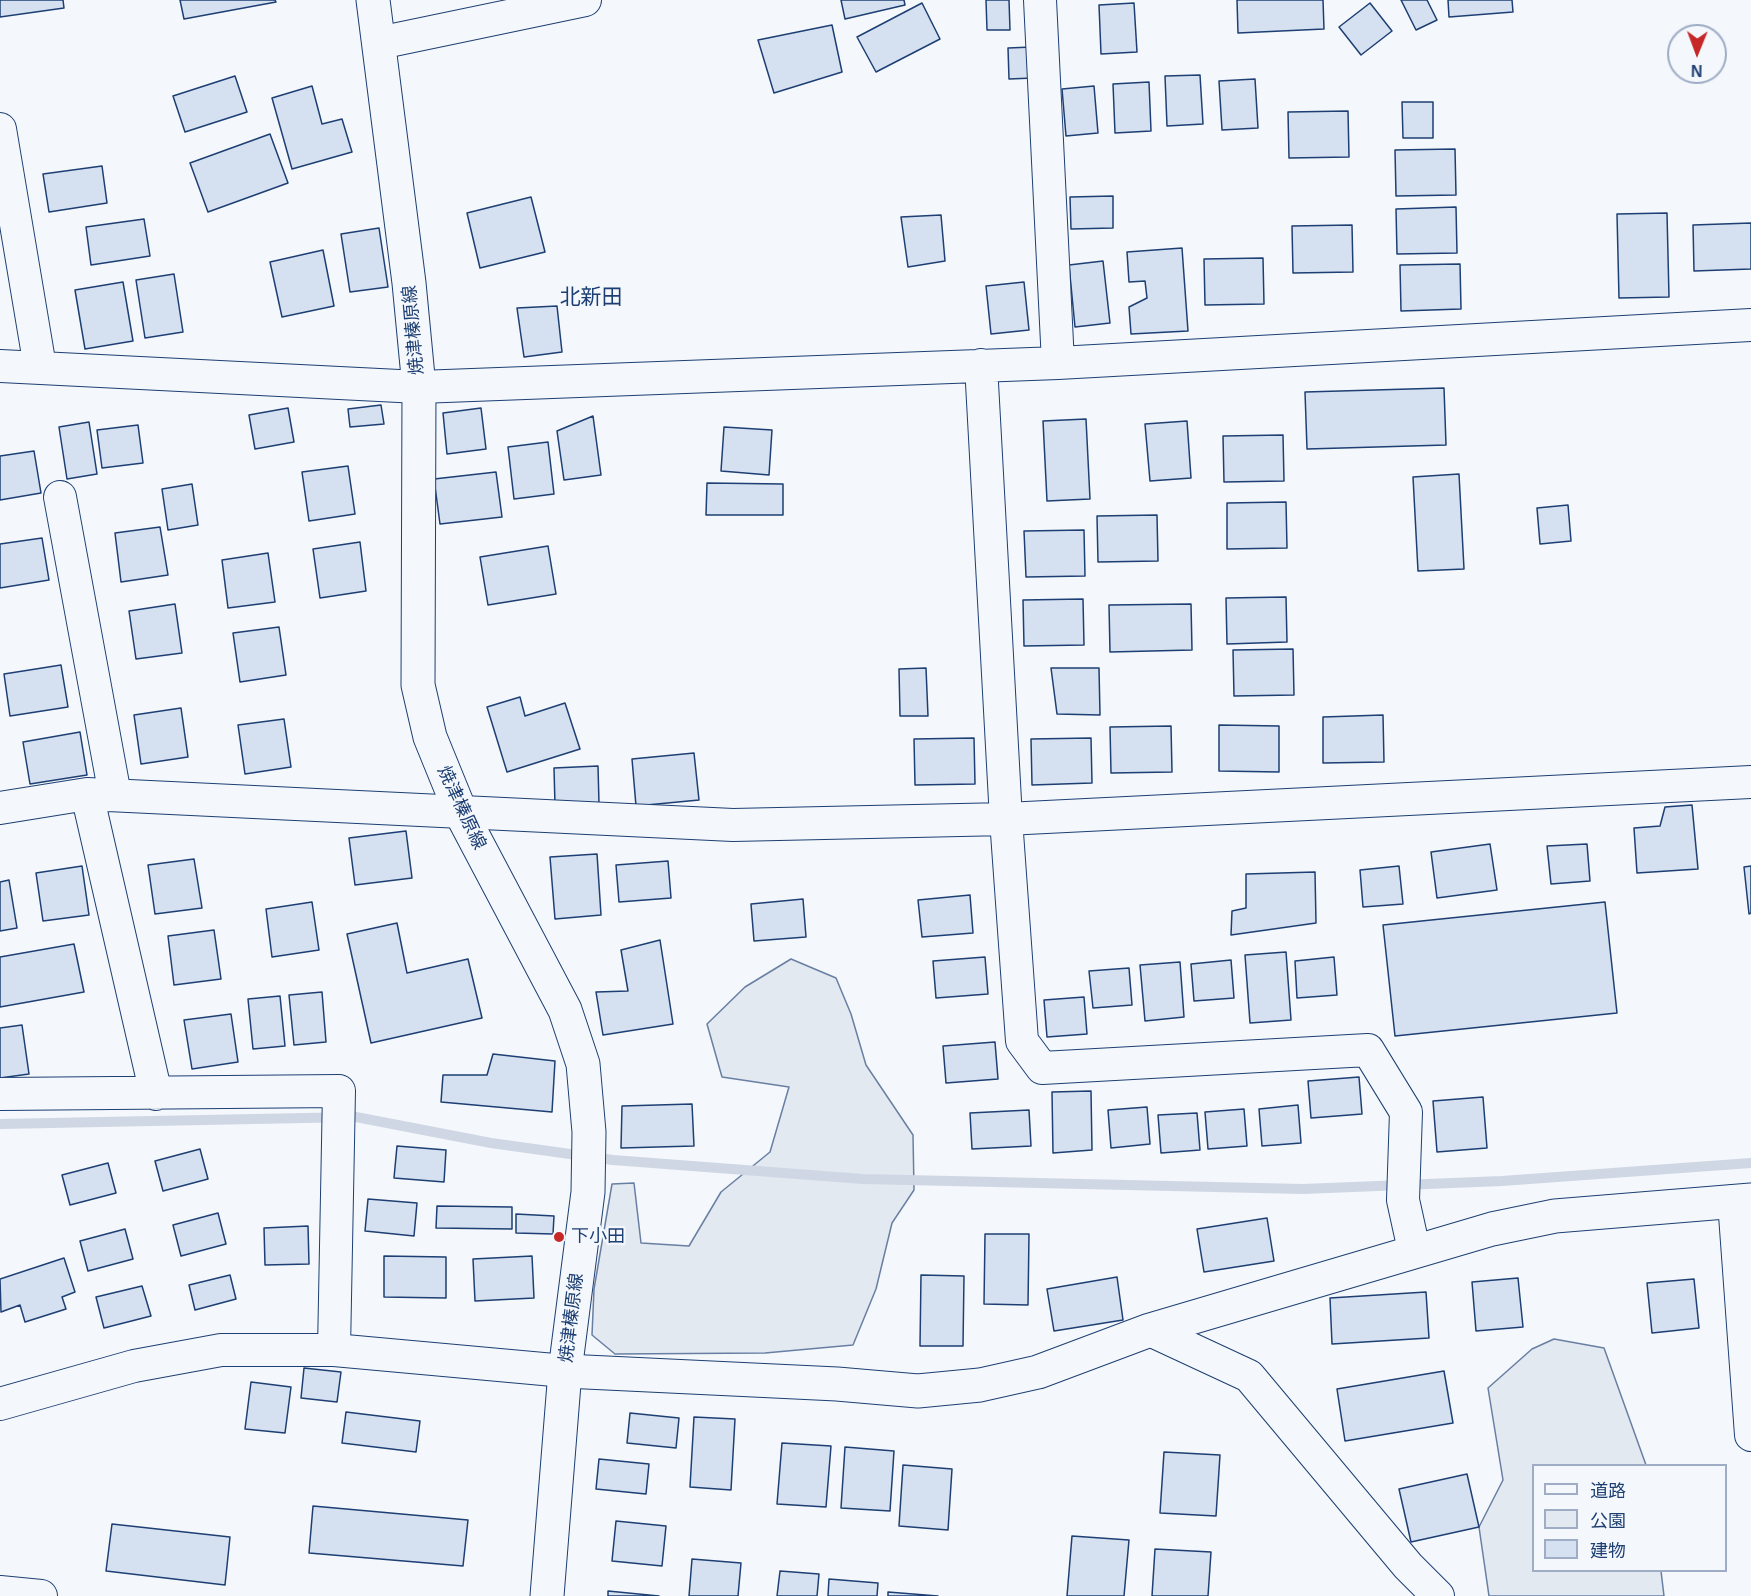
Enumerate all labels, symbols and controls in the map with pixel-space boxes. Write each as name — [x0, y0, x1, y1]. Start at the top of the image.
north arrow — [1667, 24, 1727, 84]
text: N — [1691, 62, 1703, 79]
street label: 焼津榛原線 — [399, 284, 429, 376]
district label: 北新田 — [560, 285, 622, 311]
street label: 焼津榛原線 — [432, 763, 490, 853]
place label: 下小田 — [571, 1226, 625, 1248]
marker: 下小田 — [552, 1230, 566, 1244]
street label: 焼津榛原線 — [556, 1272, 588, 1364]
legend — [1532, 1464, 1727, 1572]
text: 道路 — [1590, 1481, 1626, 1501]
text: 公園 — [1590, 1511, 1626, 1531]
text: 建物 — [1590, 1541, 1626, 1561]

